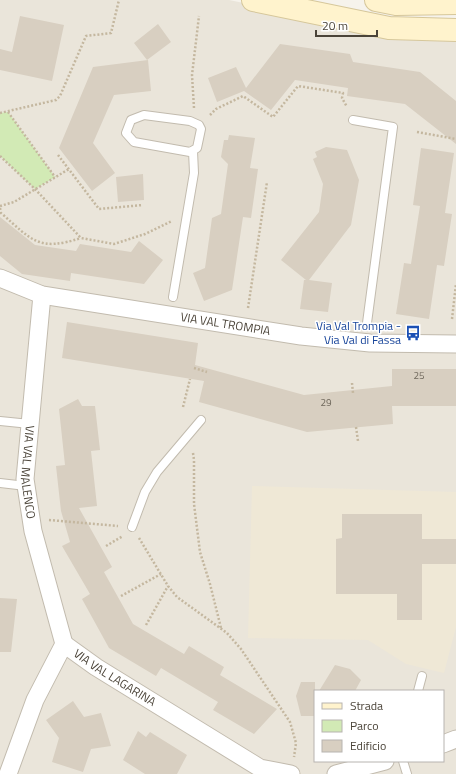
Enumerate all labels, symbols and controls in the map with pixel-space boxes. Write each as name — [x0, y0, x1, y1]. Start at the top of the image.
scale bar — [316, 12, 377, 38]
text: 20 m — [322, 16, 348, 35]
street label: VIA VAL TROMPIA — [179, 307, 272, 340]
place label: Via Val Trompia - Via Val di Fassa — [316, 316, 401, 349]
bus stop icon: Via Val Trompia - Via Val di Fassa — [404, 324, 422, 342]
house number: 25 — [413, 368, 425, 383]
house number: 29 — [320, 395, 332, 410]
street label: VIA VAL MALENCO — [16, 425, 41, 520]
street label: VIA VAL LAGARINA — [70, 644, 160, 711]
legend — [314, 690, 444, 762]
text: Strada — [350, 696, 383, 715]
text: Parco — [350, 716, 379, 735]
text: Edificio — [350, 736, 386, 755]

